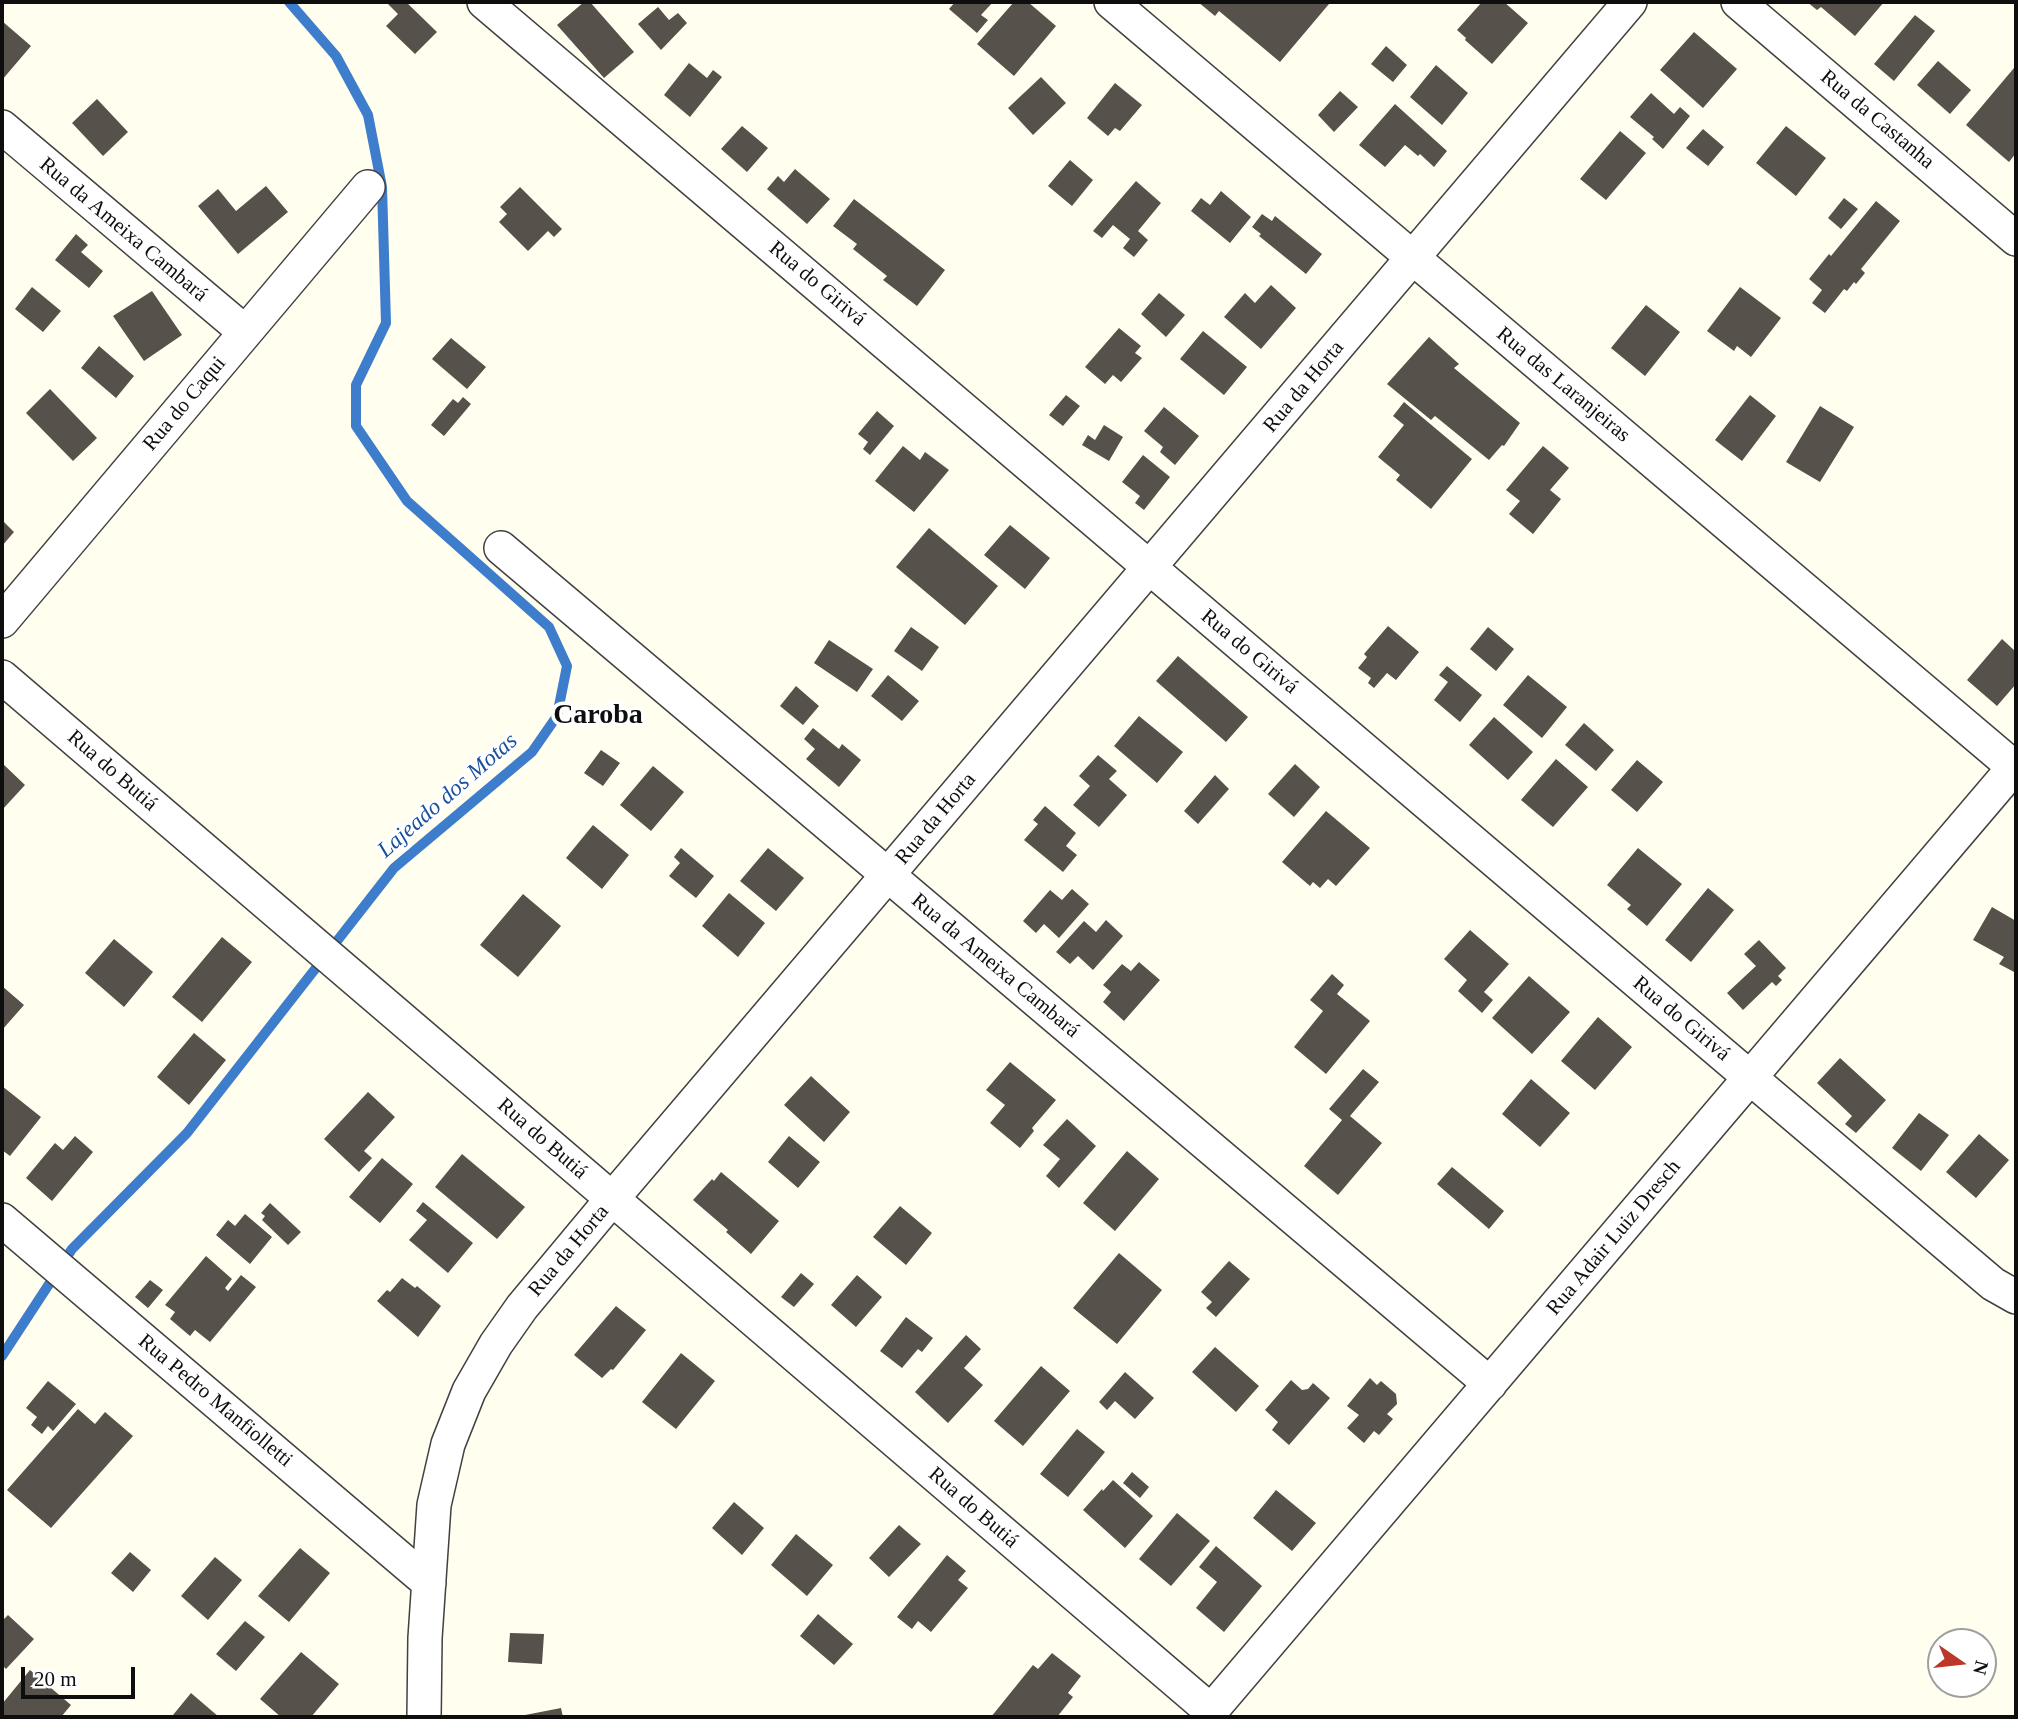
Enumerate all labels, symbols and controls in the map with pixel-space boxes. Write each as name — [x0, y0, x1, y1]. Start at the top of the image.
street label: Rua da Castanha — [1815, 65, 1939, 175]
street label: Rua da Ameixa Cambará — [34, 152, 212, 308]
street label: Rua do Girivá — [763, 236, 871, 332]
street label: Rua das Laranjeiras — [1491, 322, 1635, 448]
street label: Rua da Horta — [1258, 336, 1350, 438]
street label: Rua do Caqui — [138, 352, 232, 456]
street label: Rua do Girivá — [1195, 604, 1303, 700]
district label: Caroba — [553, 699, 643, 733]
street label: Rua do Butiá — [62, 725, 162, 817]
water label: Lajeado dos Motas — [372, 728, 524, 864]
street label: Rua da Horta — [890, 768, 982, 870]
street label: Rua da Ameixa Cambará — [906, 888, 1084, 1044]
street label: Rua do Girivá — [1627, 971, 1735, 1067]
street label: Rua do Butiá — [492, 1093, 592, 1185]
street label: Rua Adair Luiz Dresch — [1542, 1155, 1686, 1321]
street label: Rua da Horta — [523, 1200, 615, 1302]
street label: Rua Pedro Manfiolletti — [133, 1329, 297, 1473]
street label: Rua do Butiá — [923, 1462, 1023, 1554]
north arrow — [1927, 1628, 1997, 1698]
scale bar — [24, 1652, 138, 1696]
text: N — [1969, 1659, 1993, 1677]
text: 20 m — [34, 1667, 77, 1691]

